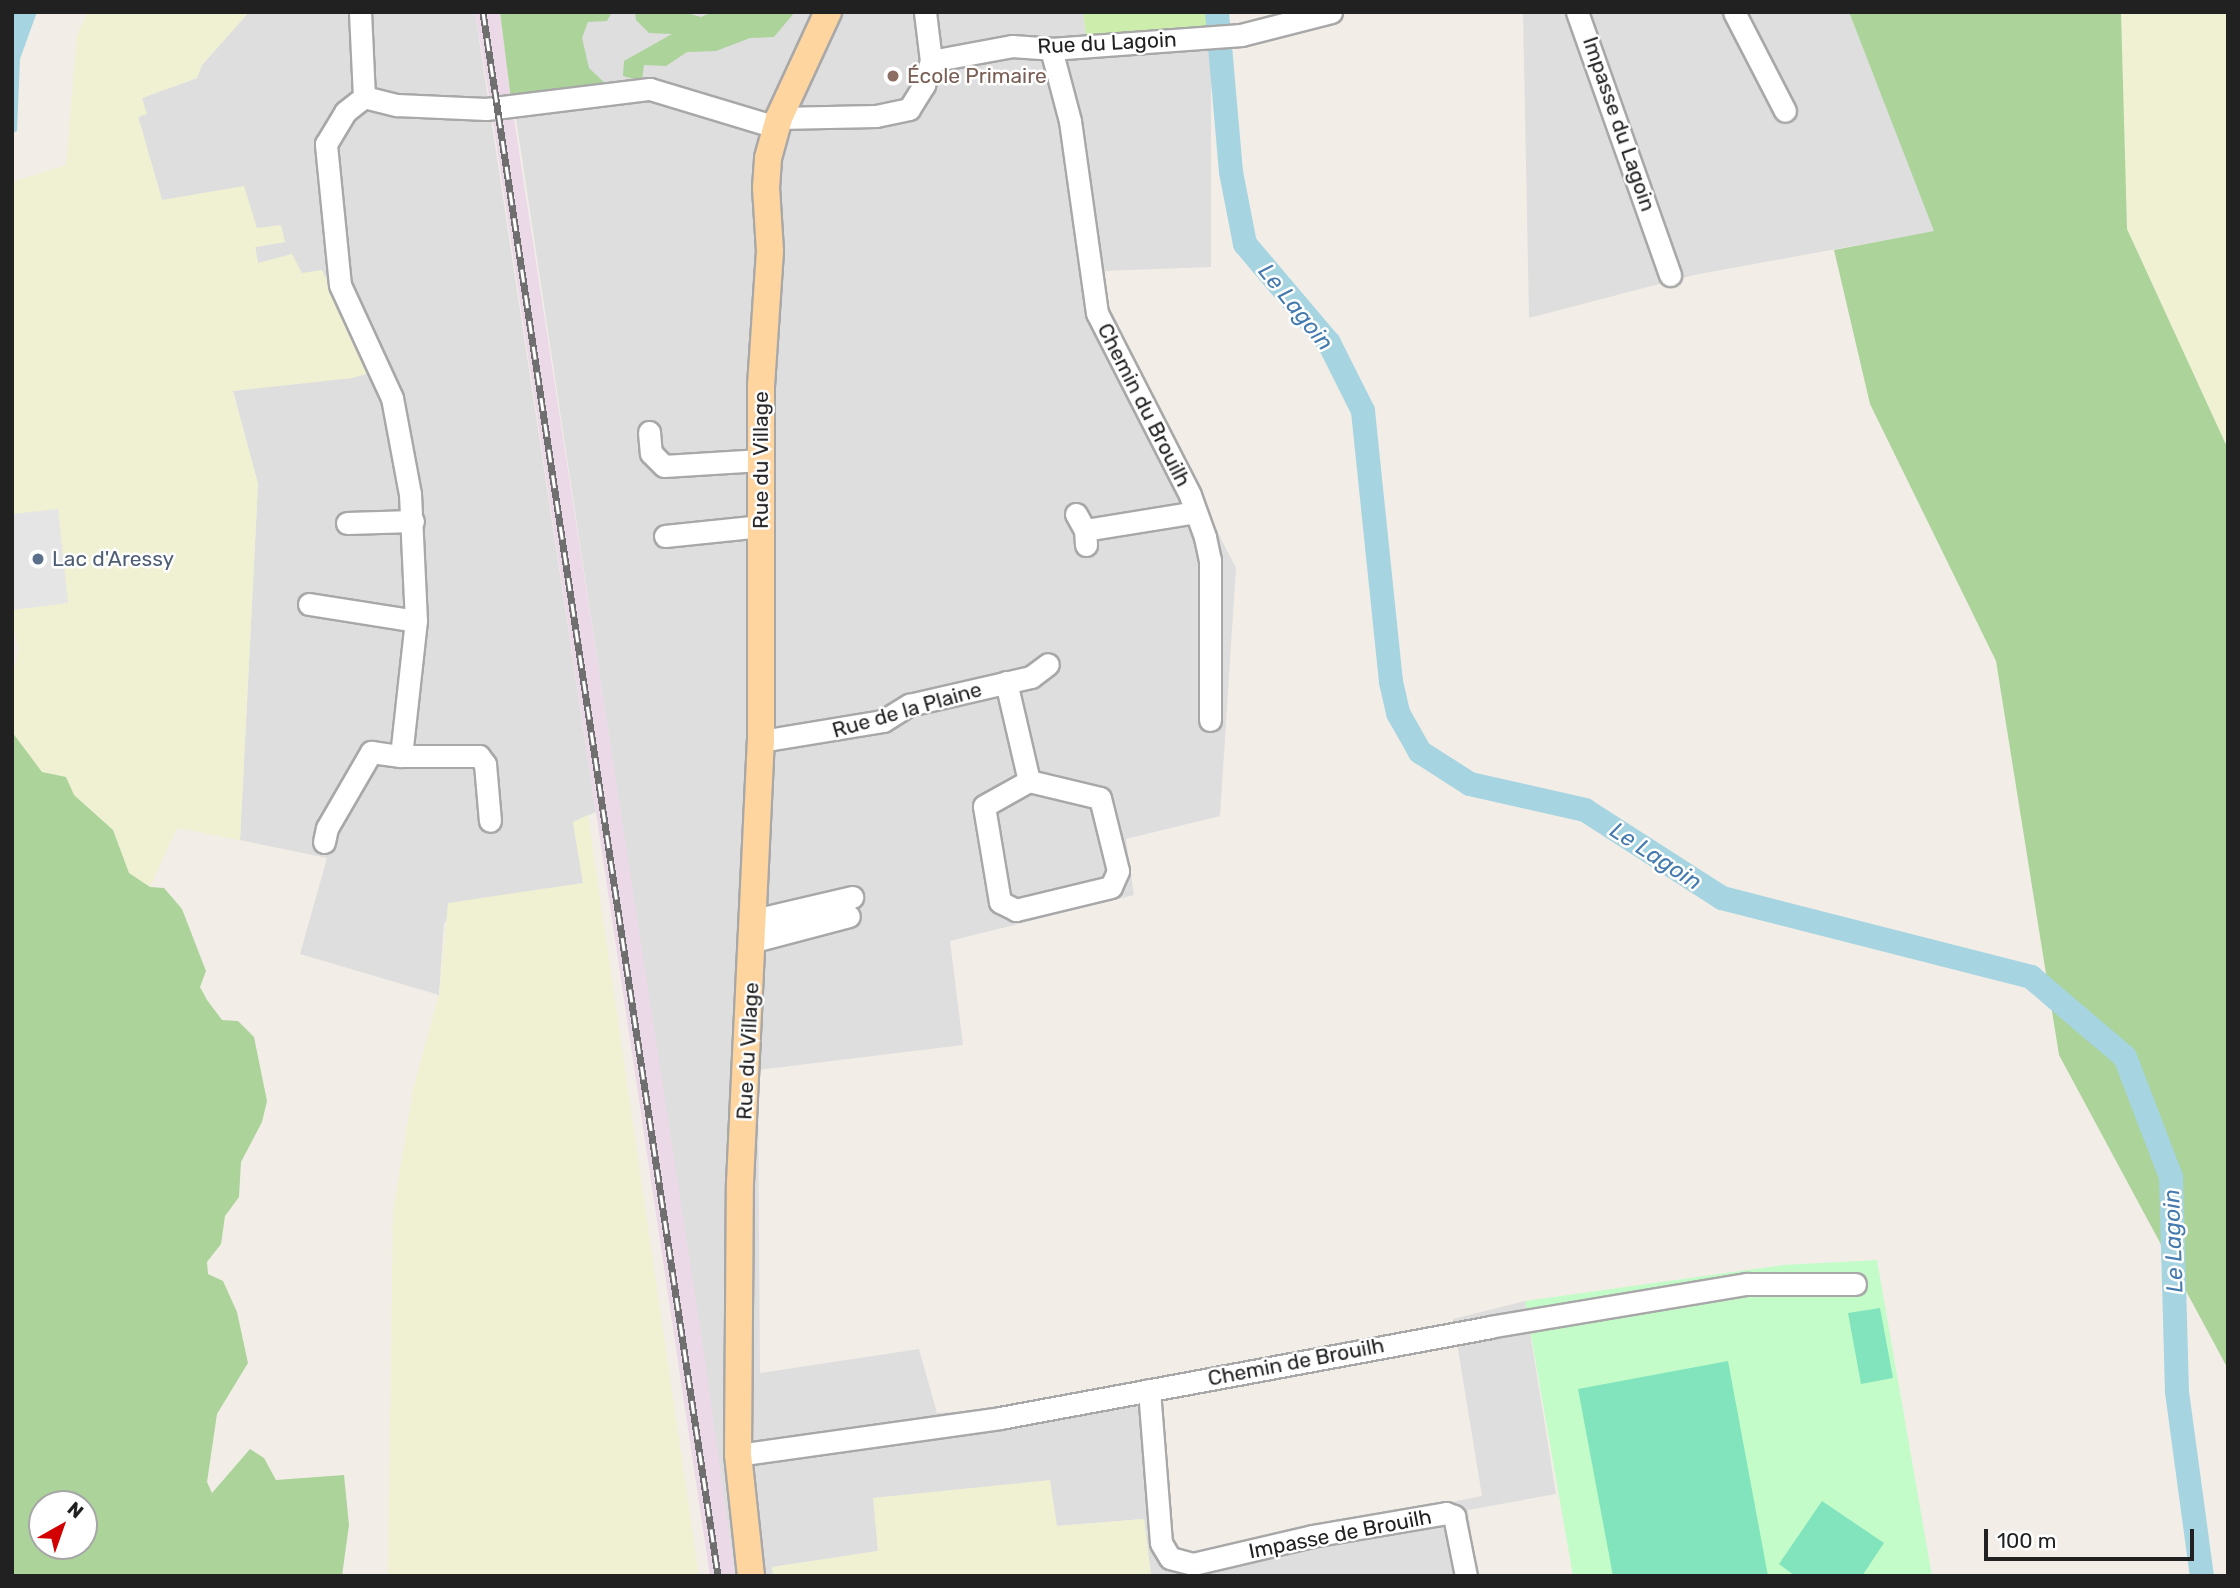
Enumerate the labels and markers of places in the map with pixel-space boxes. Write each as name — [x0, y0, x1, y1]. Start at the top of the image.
place label: École Primaire — [907, 63, 1047, 89]
marker: École Primaire — [885, 68, 901, 84]
place label: Lac d'Aressy — [52, 546, 174, 572]
marker: Lac d'Aressy — [30, 551, 46, 567]

